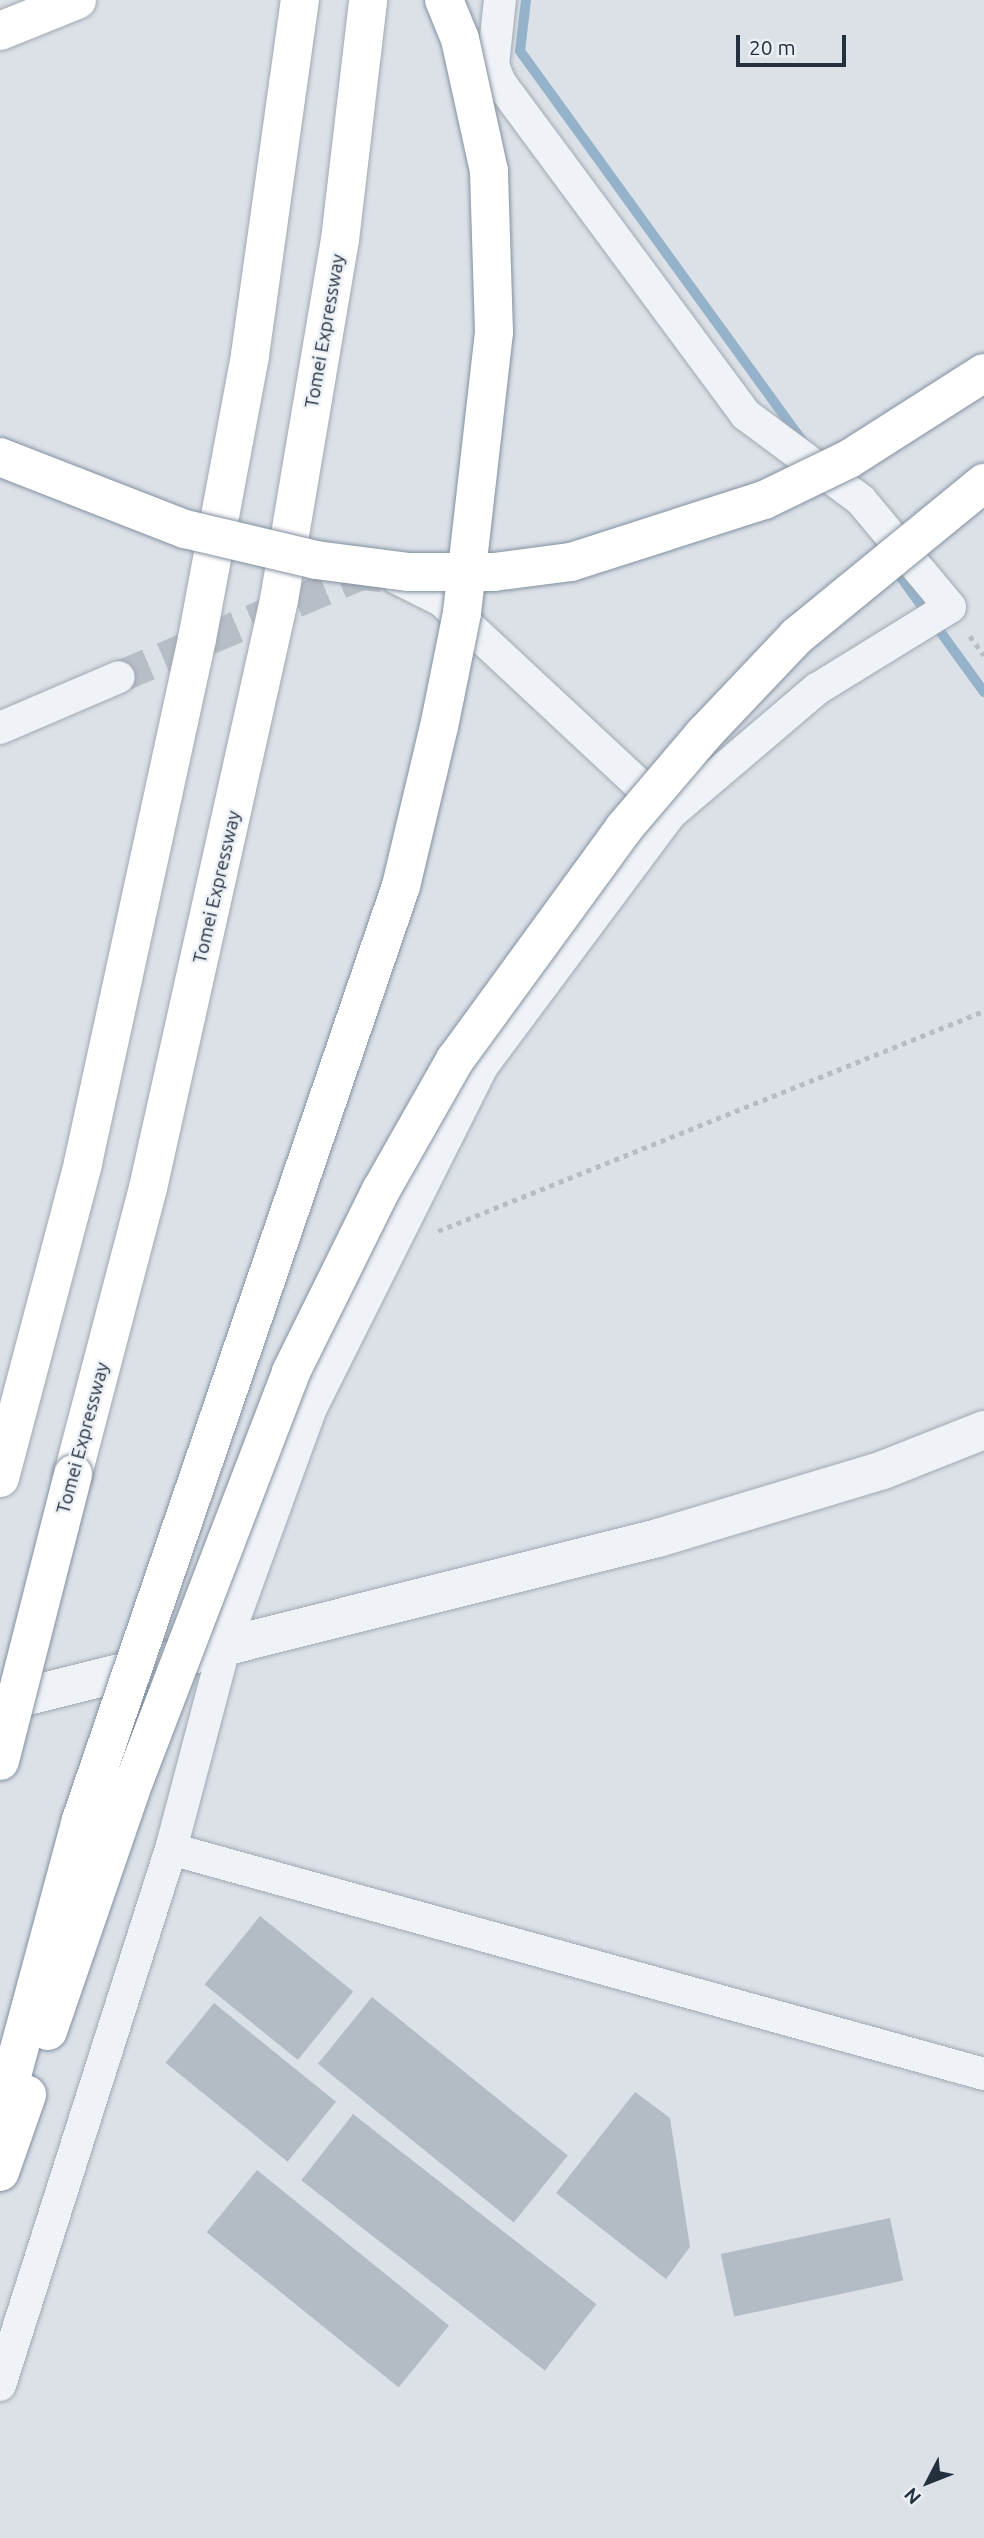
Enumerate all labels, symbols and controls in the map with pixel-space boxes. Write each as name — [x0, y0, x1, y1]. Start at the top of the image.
scale bar — [739, 21, 849, 65]
text: 20 m — [749, 35, 796, 59]
street label: Tomei Expressway — [300, 252, 350, 410]
street label: Tomei Expressway — [188, 808, 246, 966]
street label: Tomei Expressway — [52, 1360, 114, 1516]
north arrow — [893, 2447, 963, 2517]
text: N — [899, 2483, 925, 2509]

